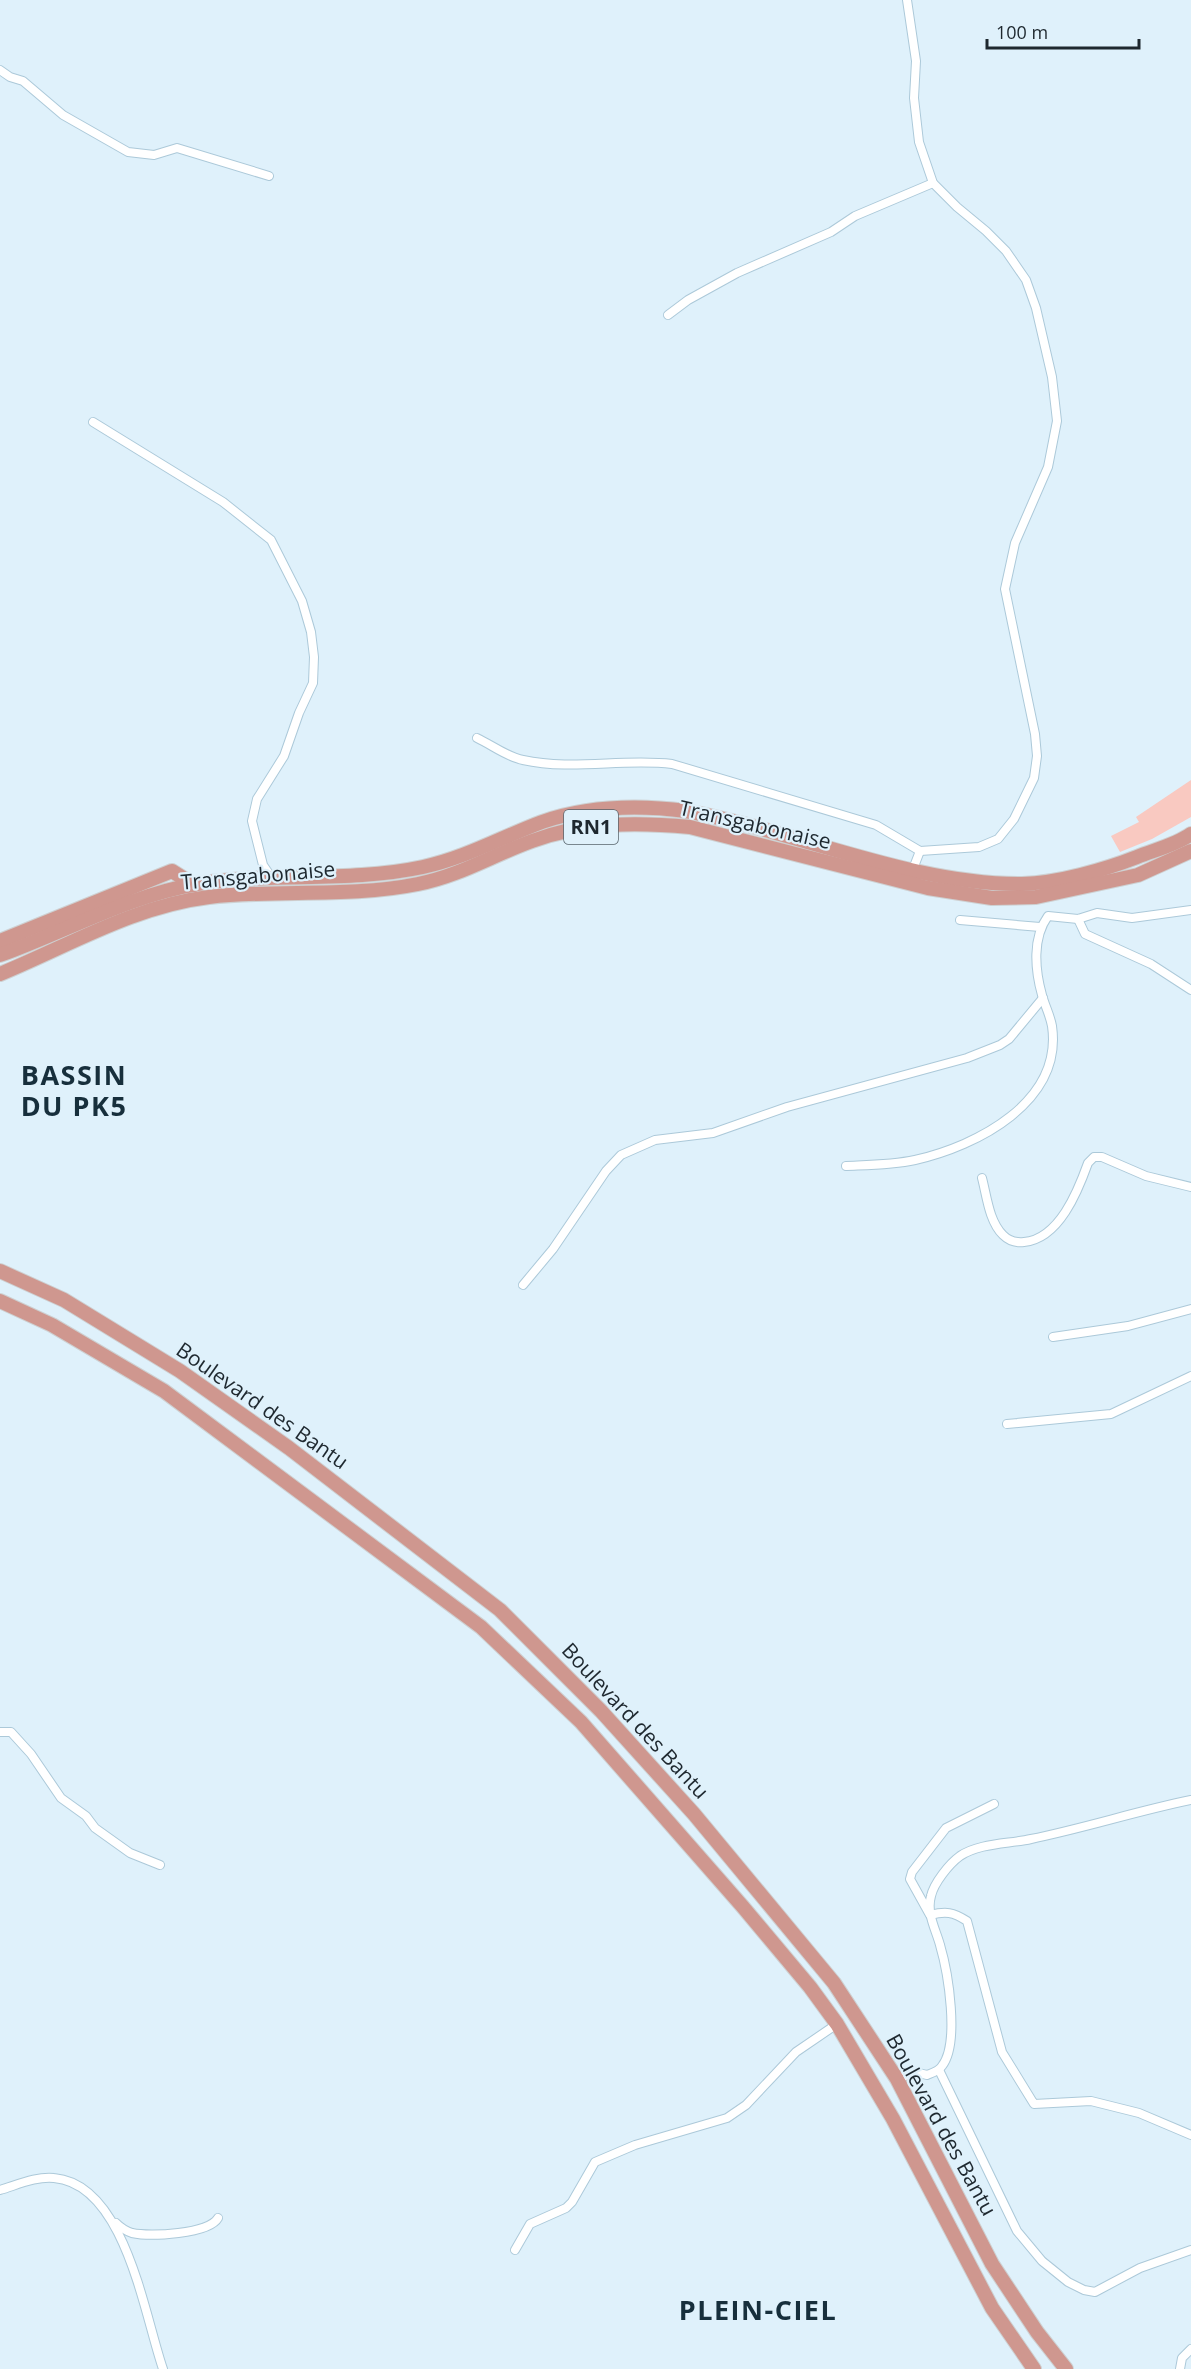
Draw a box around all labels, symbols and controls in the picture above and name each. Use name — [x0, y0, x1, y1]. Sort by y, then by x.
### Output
scale bar — [987, 12, 1138, 50]
text: 100 m — [996, 20, 1048, 44]
street label: Transgabonaise — [677, 793, 834, 855]
road number: RN1 — [564, 810, 618, 844]
street label: Transgabonaise — [180, 854, 336, 896]
district label: BASSIN DU PK5 — [21, 1056, 127, 1124]
street label: Boulevard des Bantu — [171, 1335, 354, 1475]
street label: Boulevard des Bantu — [556, 1636, 715, 1804]
street label: Boulevard des Bantu — [880, 2029, 1004, 2220]
district label: PLEIN-CIEL — [679, 2291, 837, 2328]

